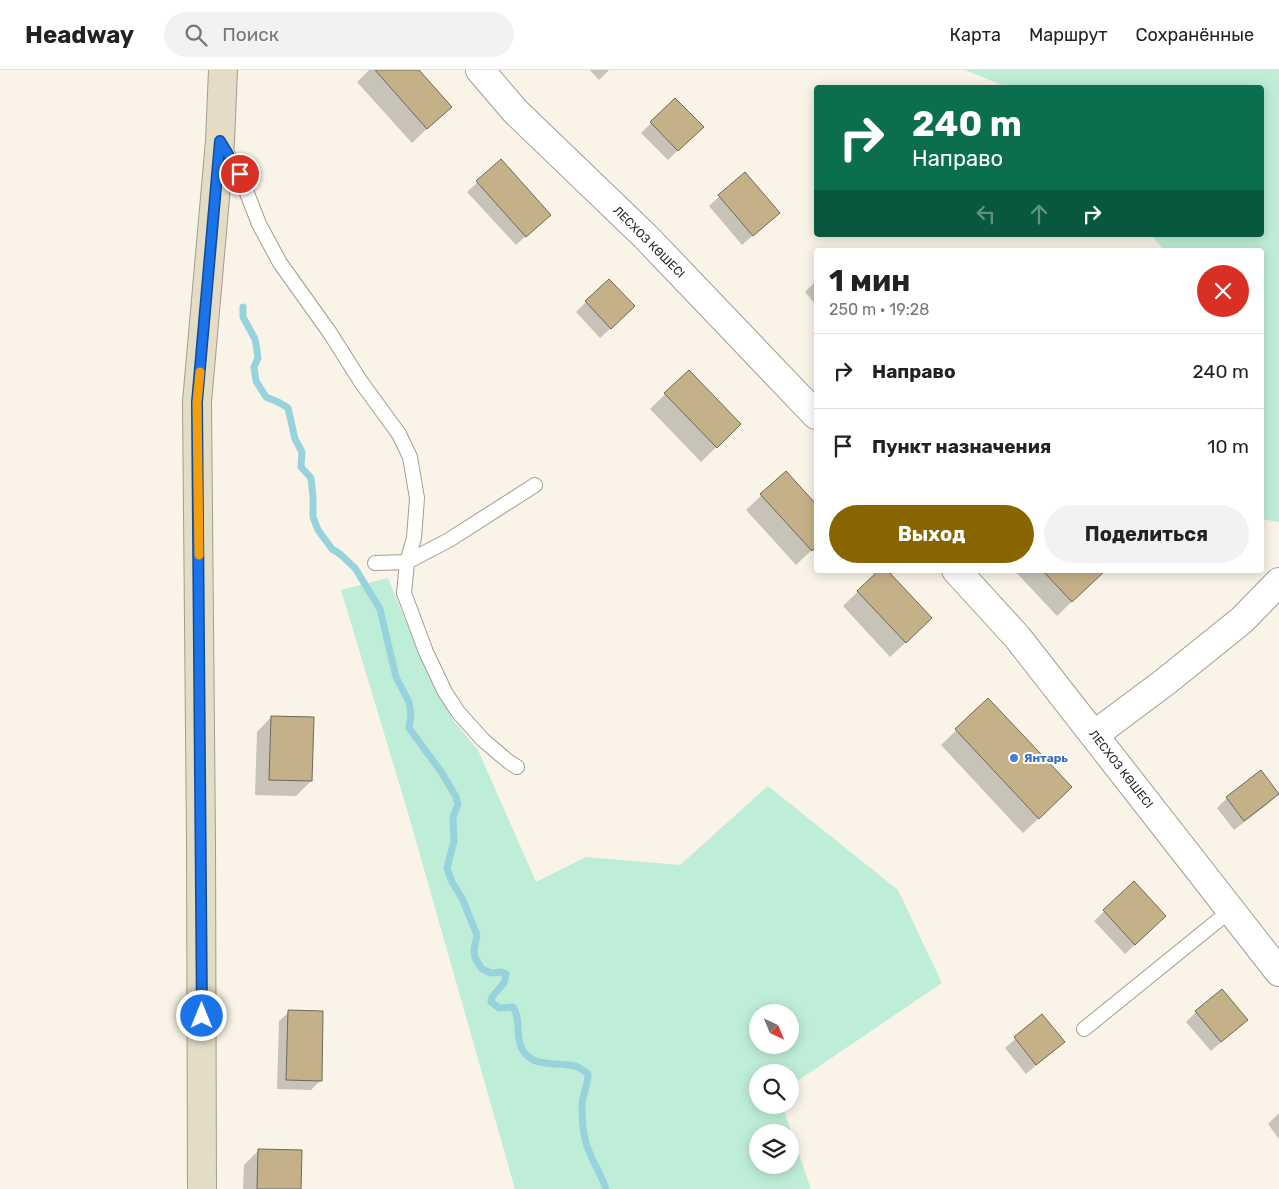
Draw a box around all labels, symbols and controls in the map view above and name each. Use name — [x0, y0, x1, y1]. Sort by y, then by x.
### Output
search box — [164, 12, 514, 57]
text: Headway — [25, 21, 134, 49]
icon: search — [182, 21, 210, 49]
text: Поиск — [222, 23, 279, 46]
text: Карта — [950, 24, 1001, 46]
text: Маршрут — [1029, 24, 1108, 46]
text: Сохранённые — [1136, 24, 1254, 46]
text: 240 m — [912, 103, 1022, 145]
icon: right — [829, 105, 894, 170]
text: Направо — [912, 145, 1003, 172]
pin — [219, 153, 261, 195]
icon: arrive — [226, 160, 254, 188]
icon: left — [972, 200, 1000, 228]
icon: ahead — [1025, 200, 1053, 228]
icon: right — [1078, 200, 1106, 228]
street label: ЛЕСХОЗ КӨШЕСІ — [610, 203, 688, 281]
text: 1 мин — [829, 263, 910, 299]
button: close — [1197, 265, 1249, 317]
text: 250 m · 19:28 — [829, 300, 929, 319]
icon: right — [829, 357, 857, 385]
text: Направо — [872, 360, 956, 383]
text: 240 m — [1193, 360, 1249, 383]
icon: arrive — [829, 432, 857, 460]
text: Пункт назначения — [872, 435, 1051, 458]
text: 10 m — [1207, 435, 1249, 458]
button: Выход — [829, 505, 1034, 563]
button: Поделиться — [1044, 505, 1249, 563]
street label: ЛЕСХОЗ КӨШЕСІ — [1086, 727, 1156, 811]
place label: Янтарь — [1024, 751, 1068, 765]
marker: Янтарь — [1008, 752, 1020, 764]
position arrow — [175, 989, 227, 1041]
north arrow — [749, 1004, 799, 1054]
map controls — [749, 1004, 799, 1174]
button: search — [749, 1064, 799, 1114]
button: layers — [749, 1124, 799, 1174]

